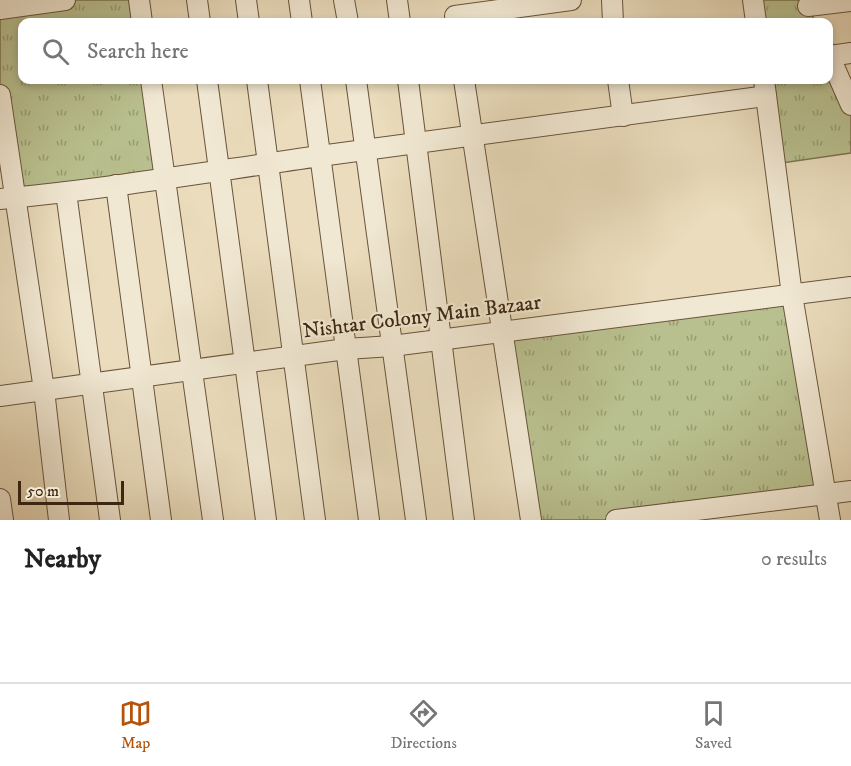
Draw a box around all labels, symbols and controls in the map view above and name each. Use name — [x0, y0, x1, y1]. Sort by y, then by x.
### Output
search box — [18, 18, 833, 84]
icon: search — [39, 35, 72, 68]
text: Search here — [87, 38, 189, 65]
street label: Nishtar Colony Main Bazaar — [301, 289, 543, 345]
scale bar — [18, 478, 124, 506]
text: 50 m — [27, 481, 59, 501]
text: Nearby — [24, 543, 101, 576]
text: 0 results — [761, 547, 827, 572]
tab: Map — [119, 697, 152, 753]
tab: Directions — [390, 697, 457, 753]
tab: Saved — [695, 697, 732, 753]

